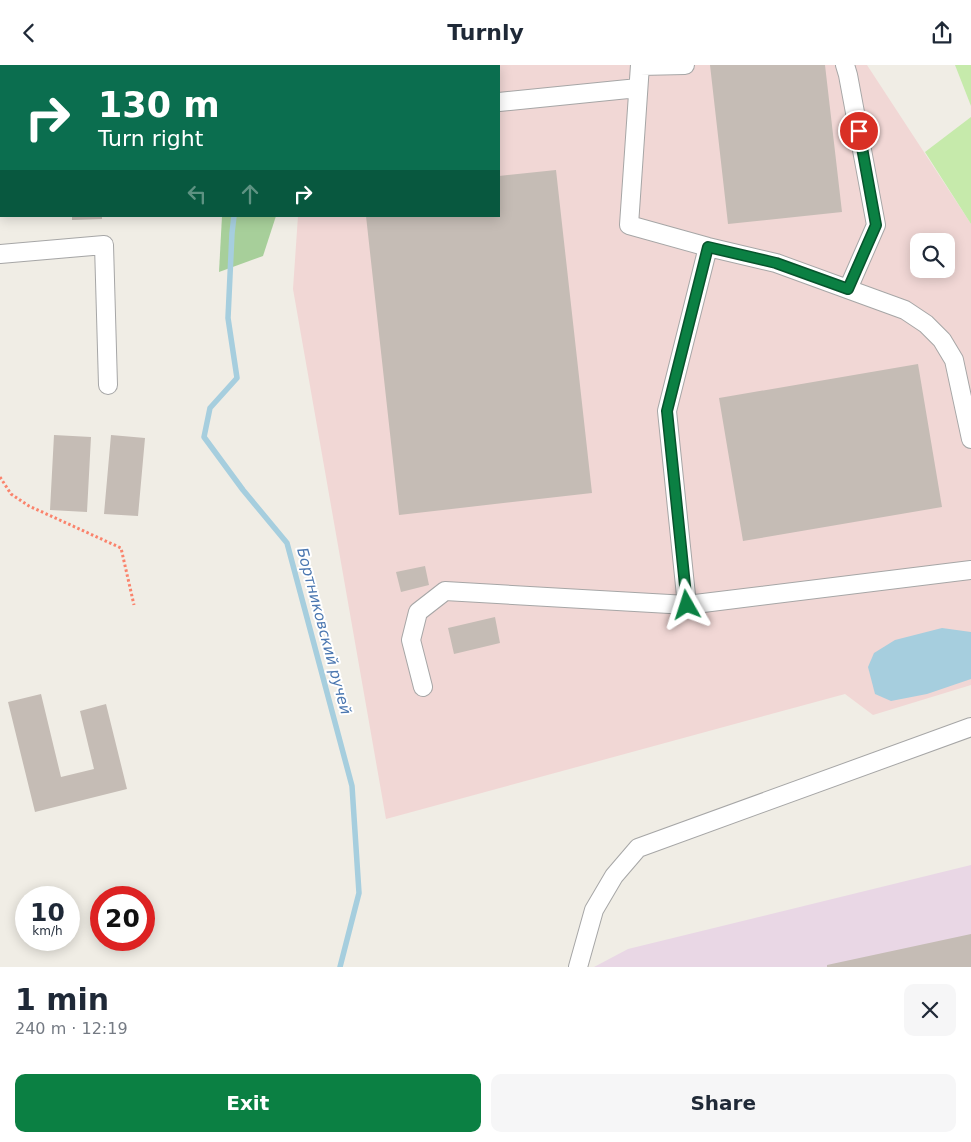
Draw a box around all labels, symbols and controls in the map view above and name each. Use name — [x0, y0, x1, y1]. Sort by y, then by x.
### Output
icon: back — [15, 19, 43, 47]
icon: share — [928, 19, 956, 47]
text: Turnly — [447, 20, 524, 45]
icon: right — [15, 85, 80, 150]
text: 130 m — [98, 85, 220, 125]
pin — [838, 110, 880, 152]
icon: arrive — [845, 117, 873, 145]
text: Turn right — [98, 126, 203, 151]
icon: left — [183, 180, 211, 208]
icon: ahead — [236, 180, 264, 208]
icon: right — [289, 180, 317, 208]
map controls — [910, 233, 955, 278]
button: search — [910, 233, 955, 278]
water label: Бортниковский ручей — [293, 546, 355, 717]
position arrow — [660, 578, 712, 630]
speed limit sign: 20 — [90, 886, 155, 951]
text: 10 — [30, 898, 65, 927]
text: km/h — [32, 924, 63, 938]
text: 1 min — [15, 982, 109, 1017]
button: close — [904, 984, 956, 1036]
text: 240 m · 12:19 — [15, 1019, 128, 1038]
button: Exit — [15, 1074, 481, 1132]
button: Share — [491, 1074, 956, 1132]

